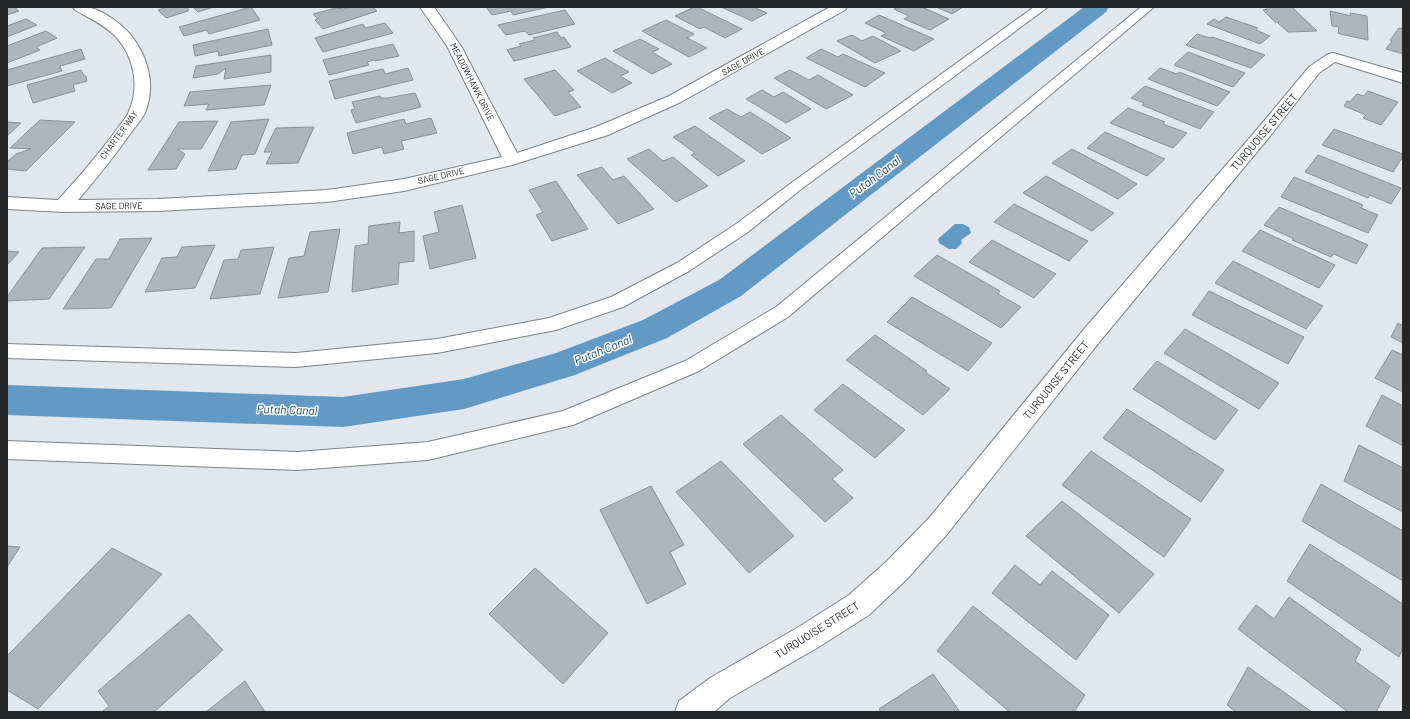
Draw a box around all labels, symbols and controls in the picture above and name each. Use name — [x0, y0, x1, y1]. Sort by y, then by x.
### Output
street label: MEADOWHAWK DRIVE — [448, 41, 497, 123]
street label: SAGE DRIVE — [719, 45, 766, 78]
street label: TURQUOISE STREET — [1227, 90, 1300, 173]
street label: CHARTER WAY — [97, 108, 140, 161]
water label: Putah Canal — [846, 152, 903, 200]
street label: SAGE DRIVE — [417, 165, 465, 186]
street label: SAGE DRIVE — [95, 200, 143, 211]
water label: Putah Canal — [572, 331, 634, 367]
street label: TURQUOISE STREET — [1020, 338, 1091, 422]
water label: Putah Canal — [256, 401, 318, 417]
street label: TURQUOISE STREET — [772, 598, 861, 661]

